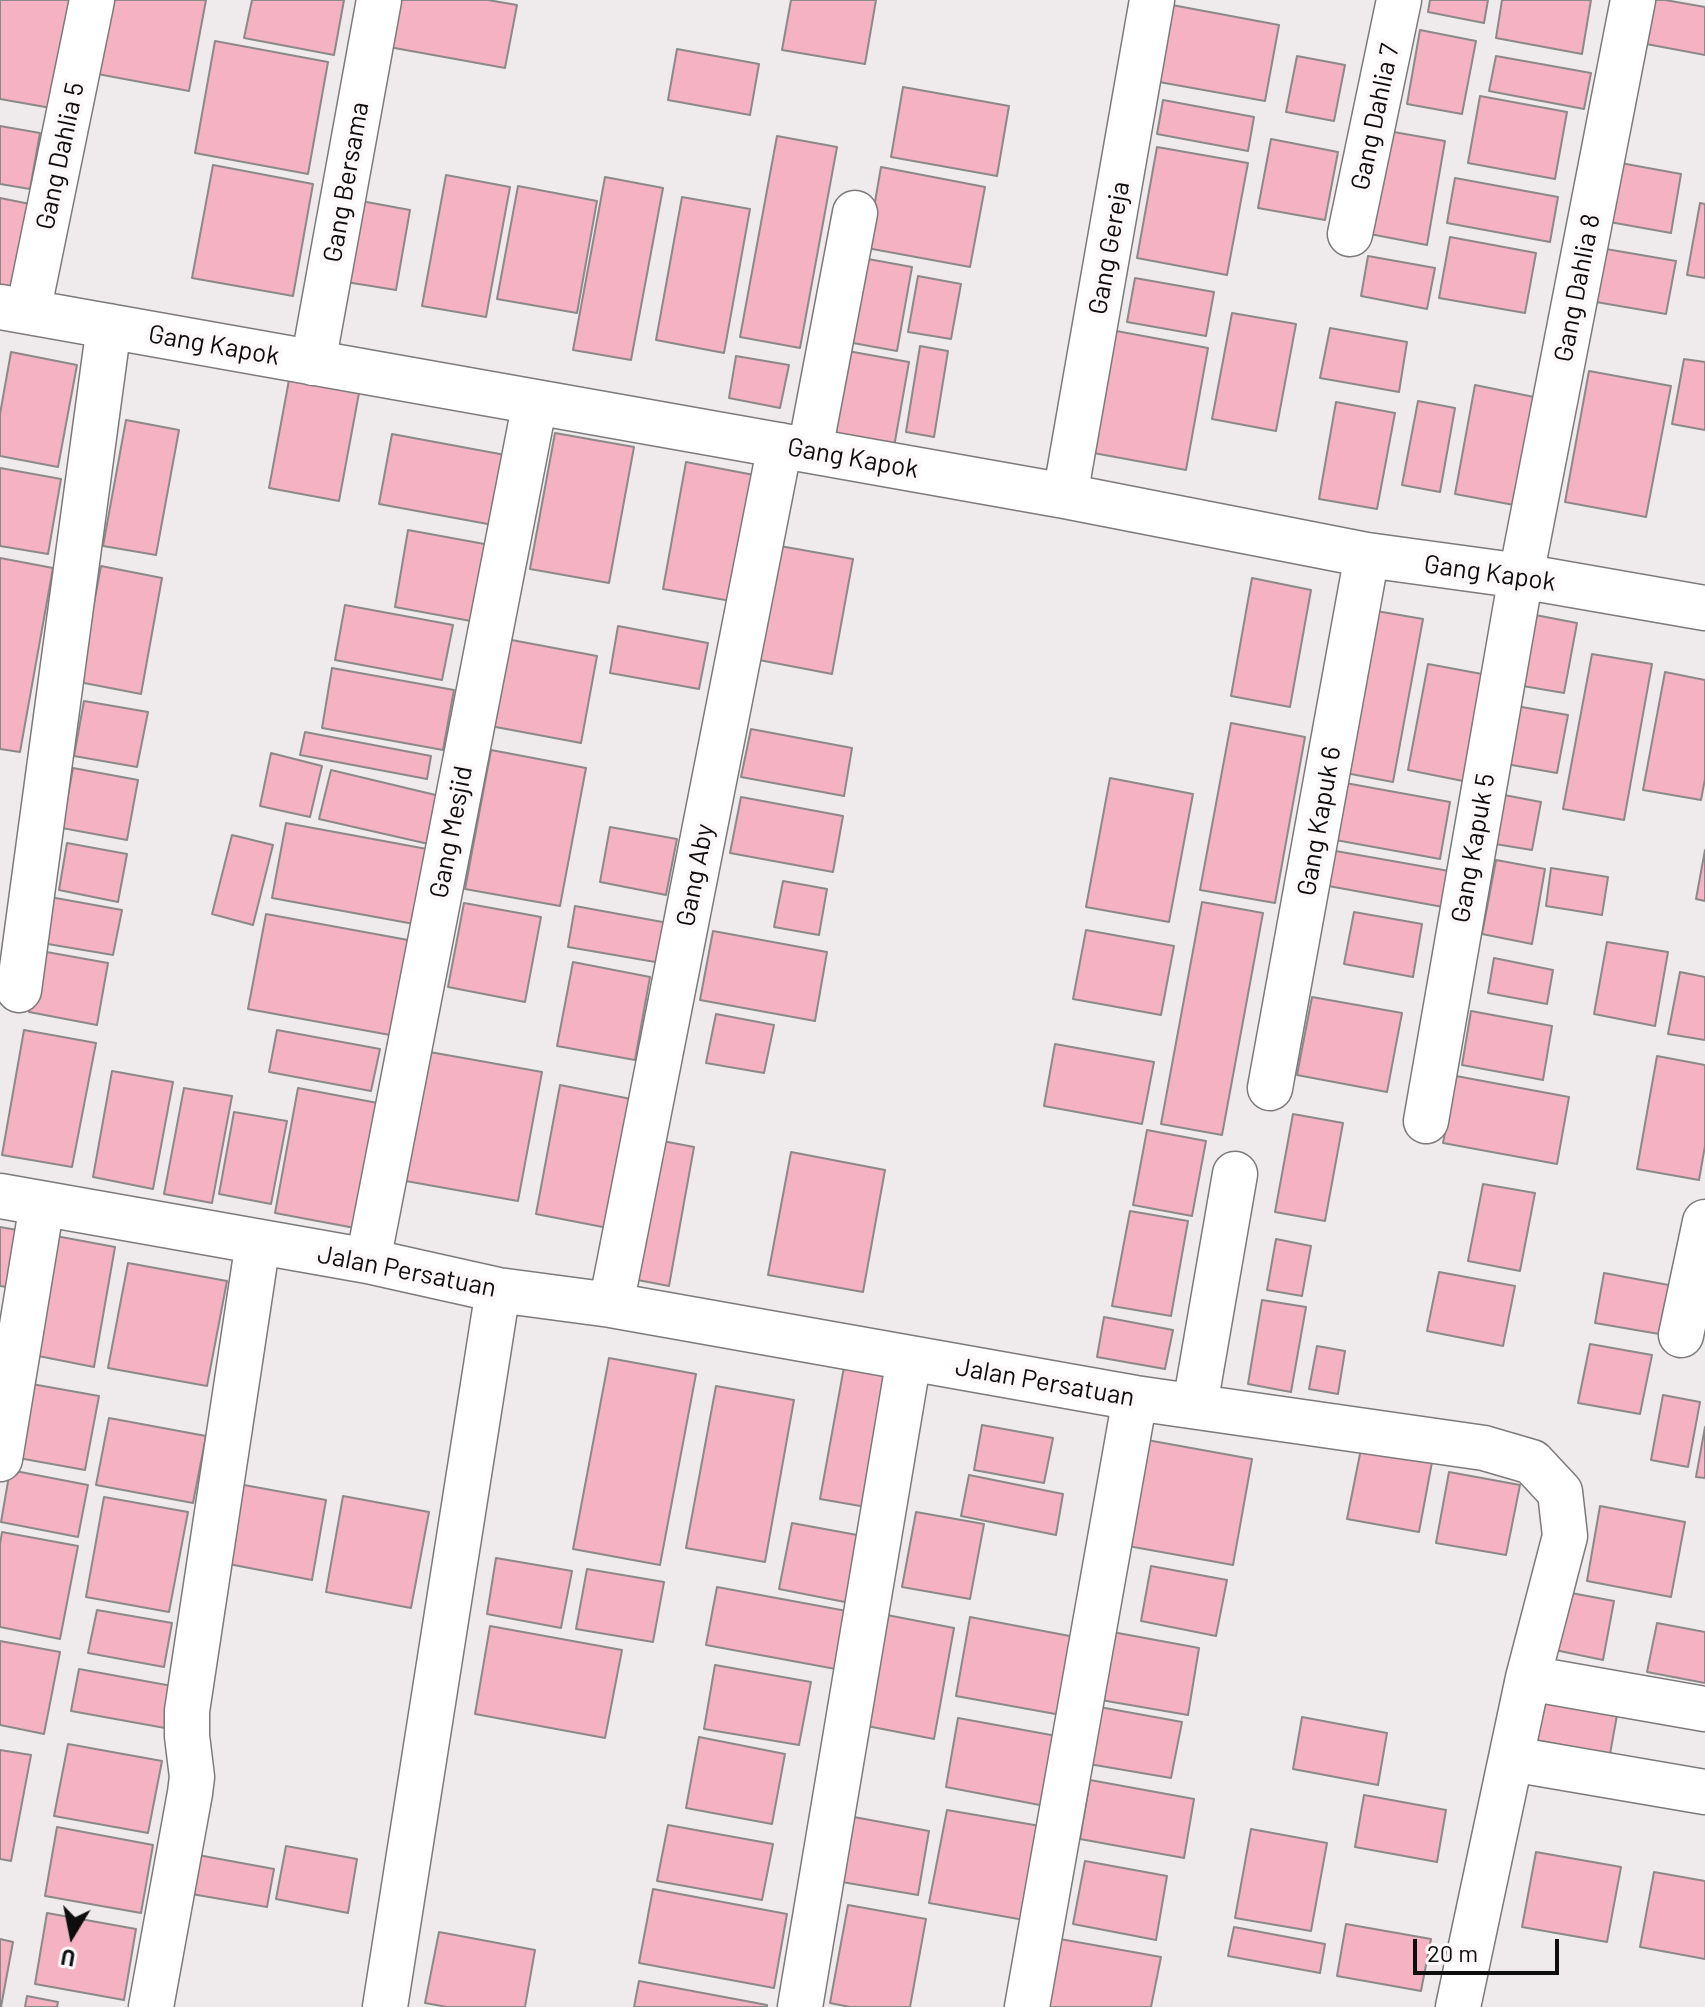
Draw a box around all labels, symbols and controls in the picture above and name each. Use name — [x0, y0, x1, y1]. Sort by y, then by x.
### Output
street label: Gang Dahlia 7 — [1344, 41, 1406, 193]
street label: Gang Dahlia 5 — [29, 79, 91, 233]
street label: Gang Bersama — [317, 99, 375, 265]
street label: Gang Gereja — [1082, 179, 1136, 317]
street label: Gang Dahlia 8 — [1547, 211, 1607, 365]
street label: Gang Kapok — [146, 318, 282, 372]
street label: Gang Kapok — [785, 431, 921, 485]
street label: Gang Kapok — [1422, 548, 1558, 598]
street label: Gang Kapuk 6 — [1291, 744, 1347, 898]
street label: Gang Mesjid — [423, 763, 479, 901]
street label: Gang Kapuk 5 — [1445, 771, 1501, 925]
street label: Gang Aby — [670, 821, 720, 929]
street label: Jalan Persatuan — [315, 1238, 499, 1304]
street label: Jalan Persatuan — [953, 1351, 1137, 1413]
north arrow — [32, 1895, 112, 1975]
scale bar — [1417, 1923, 1563, 1973]
text: 20 m — [1427, 1938, 1478, 1967]
text: U — [59, 1945, 77, 1973]

